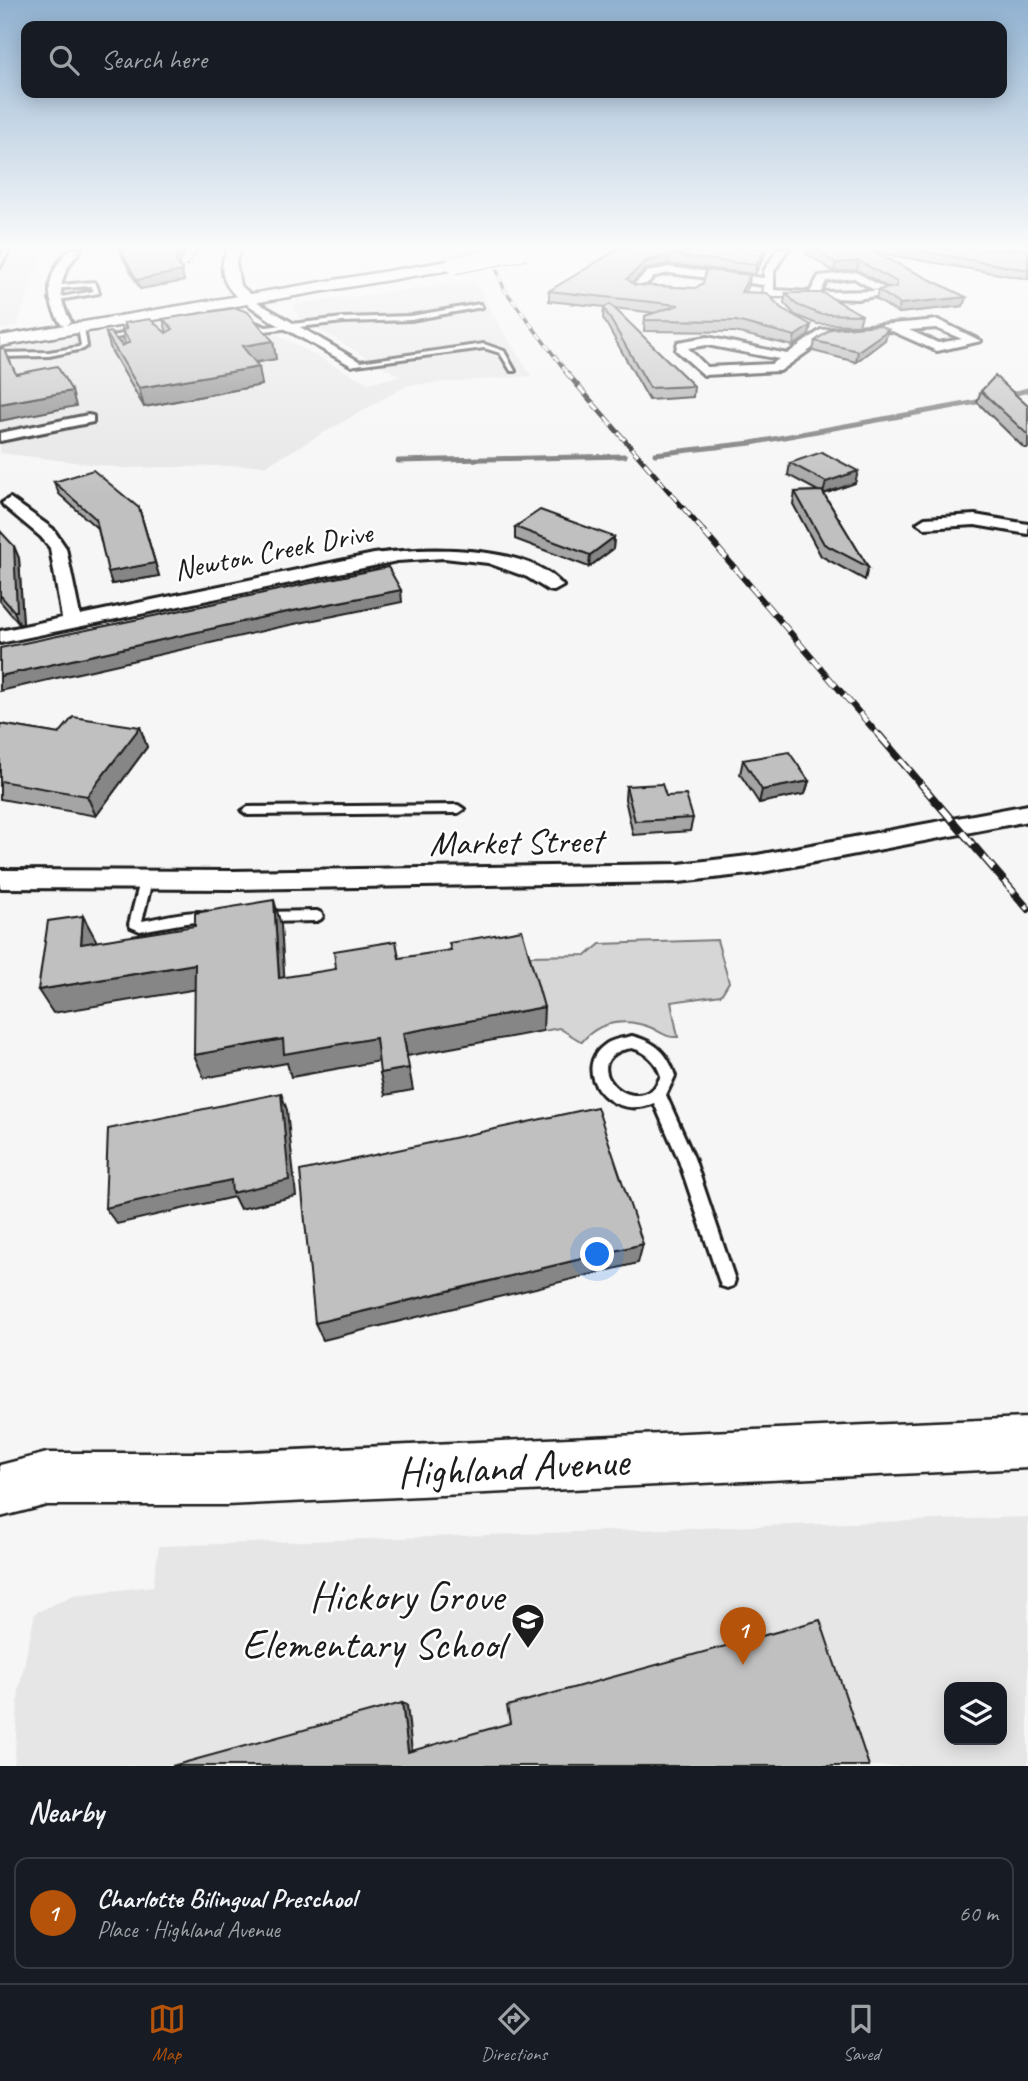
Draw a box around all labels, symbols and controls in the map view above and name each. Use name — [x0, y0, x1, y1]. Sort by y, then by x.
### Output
search box — [21, 21, 1007, 98]
icon: search — [45, 41, 83, 79]
text: Search here — [101, 43, 207, 76]
street label: Newton Creek Drive — [171, 513, 377, 589]
street label: Market Street — [429, 818, 608, 866]
your location — [580, 1237, 614, 1271]
street label: Highland Avenue — [396, 1434, 632, 1500]
place label: Hickory Grove Elementary School — [242, 1570, 511, 1671]
school or university icon: Hickory Grove Elementary School — [509, 1601, 547, 1650]
pin: 1 — [720, 1607, 766, 1665]
map controls — [944, 1682, 1007, 1745]
button: layers — [944, 1682, 1007, 1745]
text: Nearby — [28, 1793, 104, 1831]
text: Charlotte Bilingual Preschool — [97, 1882, 356, 1915]
text: 1 — [48, 1899, 58, 1928]
text: 60 m — [959, 1899, 998, 1928]
text: Place · Highland Avenue — [97, 1915, 280, 1944]
tab: Map — [148, 2000, 186, 2066]
tab: Directions — [481, 2000, 547, 2066]
tab: Saved — [842, 2000, 880, 2066]

